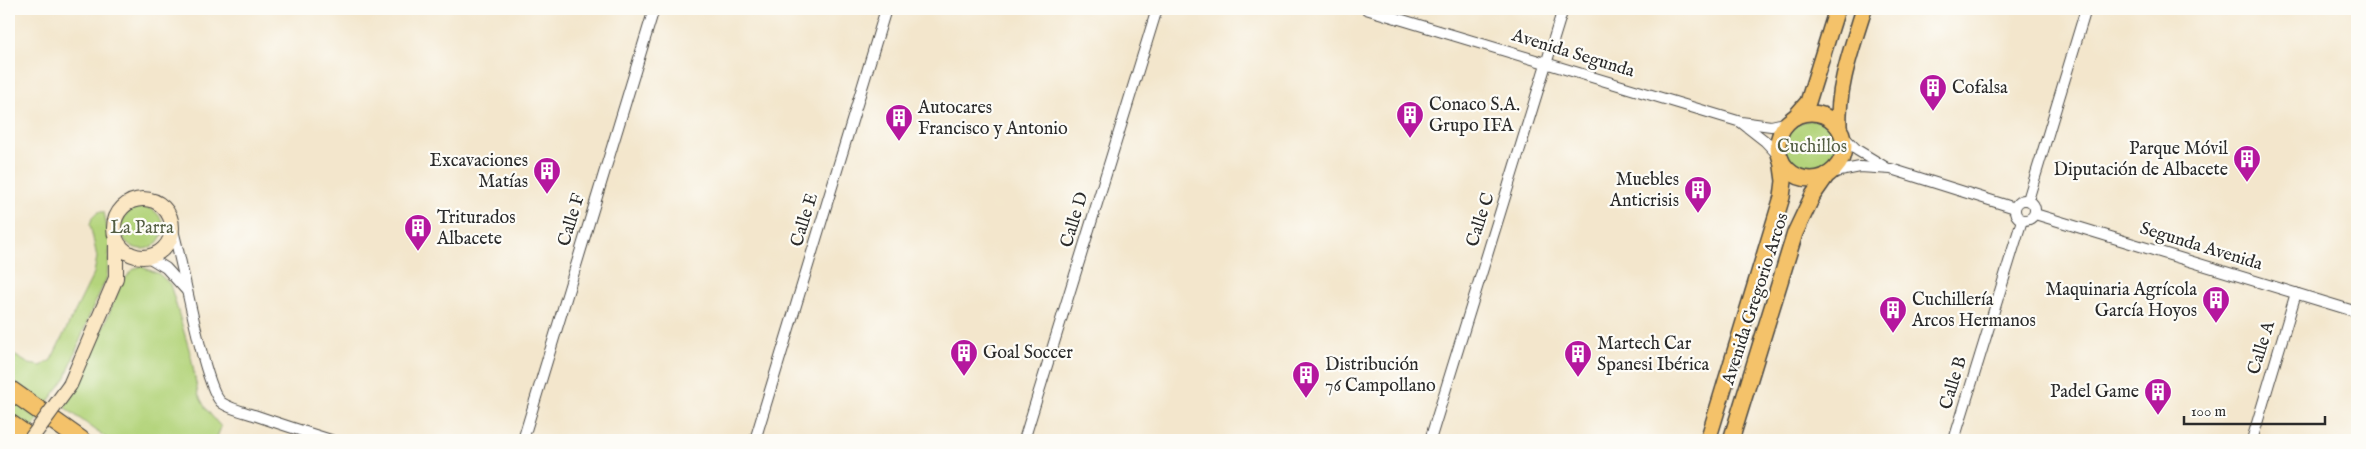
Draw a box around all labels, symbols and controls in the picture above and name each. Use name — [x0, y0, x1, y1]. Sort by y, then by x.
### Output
street label: Avenida Segunda — [1508, 24, 1637, 84]
building icon: Cofalsa — [1918, 73, 1948, 112]
place label: Cofalsa — [1952, 77, 2008, 100]
place label: Conaco S.A. Grupo IFA — [1429, 94, 1520, 138]
place label: Autocares Francisco y Antonio — [917, 97, 1068, 141]
building icon: Conaco S.A. Grupo IFA — [1395, 100, 1425, 139]
building icon: Autocares Francisco y Antonio — [884, 103, 914, 142]
park label: Cuchillos — [1777, 136, 1847, 159]
place label: Parque Móvil Diputación de Albacete — [2054, 138, 2228, 182]
building icon: Parque Móvil Diputación de Albacete — [2232, 144, 2262, 183]
place label: Excavaciones Matías — [430, 150, 528, 194]
building icon: Excavaciones Matías — [532, 156, 562, 195]
place label: Muebles Anticrisis — [1609, 169, 1679, 213]
building icon: Muebles Anticrisis — [1683, 175, 1713, 214]
street label: Calle D — [1056, 189, 1094, 251]
street label: Calle F — [553, 190, 591, 249]
street label: Calle E — [786, 190, 824, 250]
street label: Calle C — [1461, 190, 1501, 250]
place label: Triturados Albacete — [436, 207, 516, 251]
street label: Avenida Gregorio Arcos — [1717, 210, 1795, 389]
building icon: Triturados Albacete — [403, 213, 433, 252]
park label: La Parra — [110, 217, 174, 240]
street label: Segunda Avenida — [2137, 217, 2265, 277]
place label: Maquinaria Agrícola García Hoyos — [2045, 279, 2197, 323]
building icon: Maquinaria Agrícola García Hoyos — [2201, 285, 2231, 324]
place label: Cuchillería Arcos Hermanos — [1911, 289, 2036, 333]
building icon: Cuchillería Arcos Hermanos — [1878, 295, 1908, 334]
street label: Calle A — [2243, 318, 2281, 378]
place label: Martech Car Spanesi Ibérica — [1597, 333, 1709, 377]
building icon: Goal Soccer — [949, 338, 979, 377]
building icon: Martech Car Spanesi Ibérica — [1563, 339, 1593, 378]
place label: Goal Soccer — [983, 342, 1073, 365]
street label: Calle B — [1935, 353, 1973, 412]
place label: Distribución 76 Campollano — [1325, 354, 1436, 398]
building icon: Distribución 76 Campollano — [1291, 360, 1321, 399]
building icon: Padel Game — [2143, 377, 2173, 416]
place label: Padel Game — [2050, 381, 2139, 404]
scale bar — [2184, 394, 2325, 426]
text: 100 m — [2191, 402, 2227, 421]

